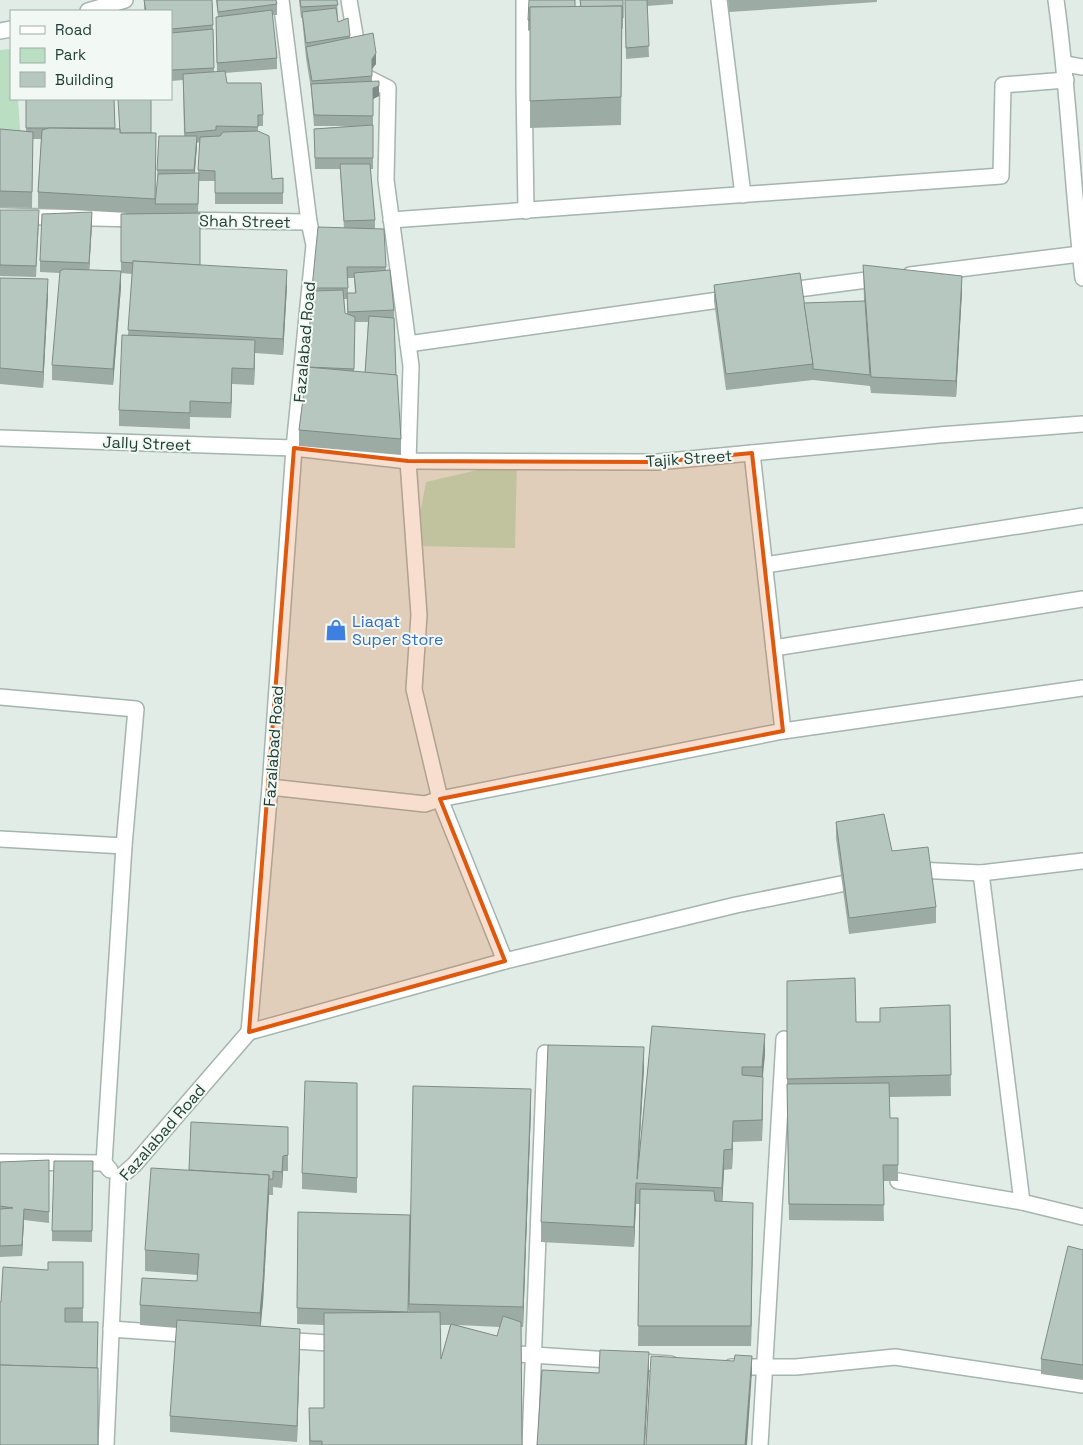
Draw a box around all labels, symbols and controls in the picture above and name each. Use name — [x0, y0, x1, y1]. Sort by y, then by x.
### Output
legend — [10, 10, 172, 100]
text: Road — [55, 20, 92, 39]
text: Park — [55, 45, 86, 64]
text: Building — [55, 70, 114, 89]
street label: Shah Street — [199, 210, 291, 233]
street label: Fazalabad Road — [289, 281, 320, 403]
street label: Jally Street — [102, 431, 192, 456]
street label: Tajik Street — [645, 445, 733, 472]
place label: Liaqat Super Store — [352, 611, 444, 650]
shop icon: Liaqat Super Store — [323, 617, 349, 643]
street label: Fazalabad Road — [259, 685, 288, 807]
street label: Fazalabad Road — [115, 1080, 210, 1185]

